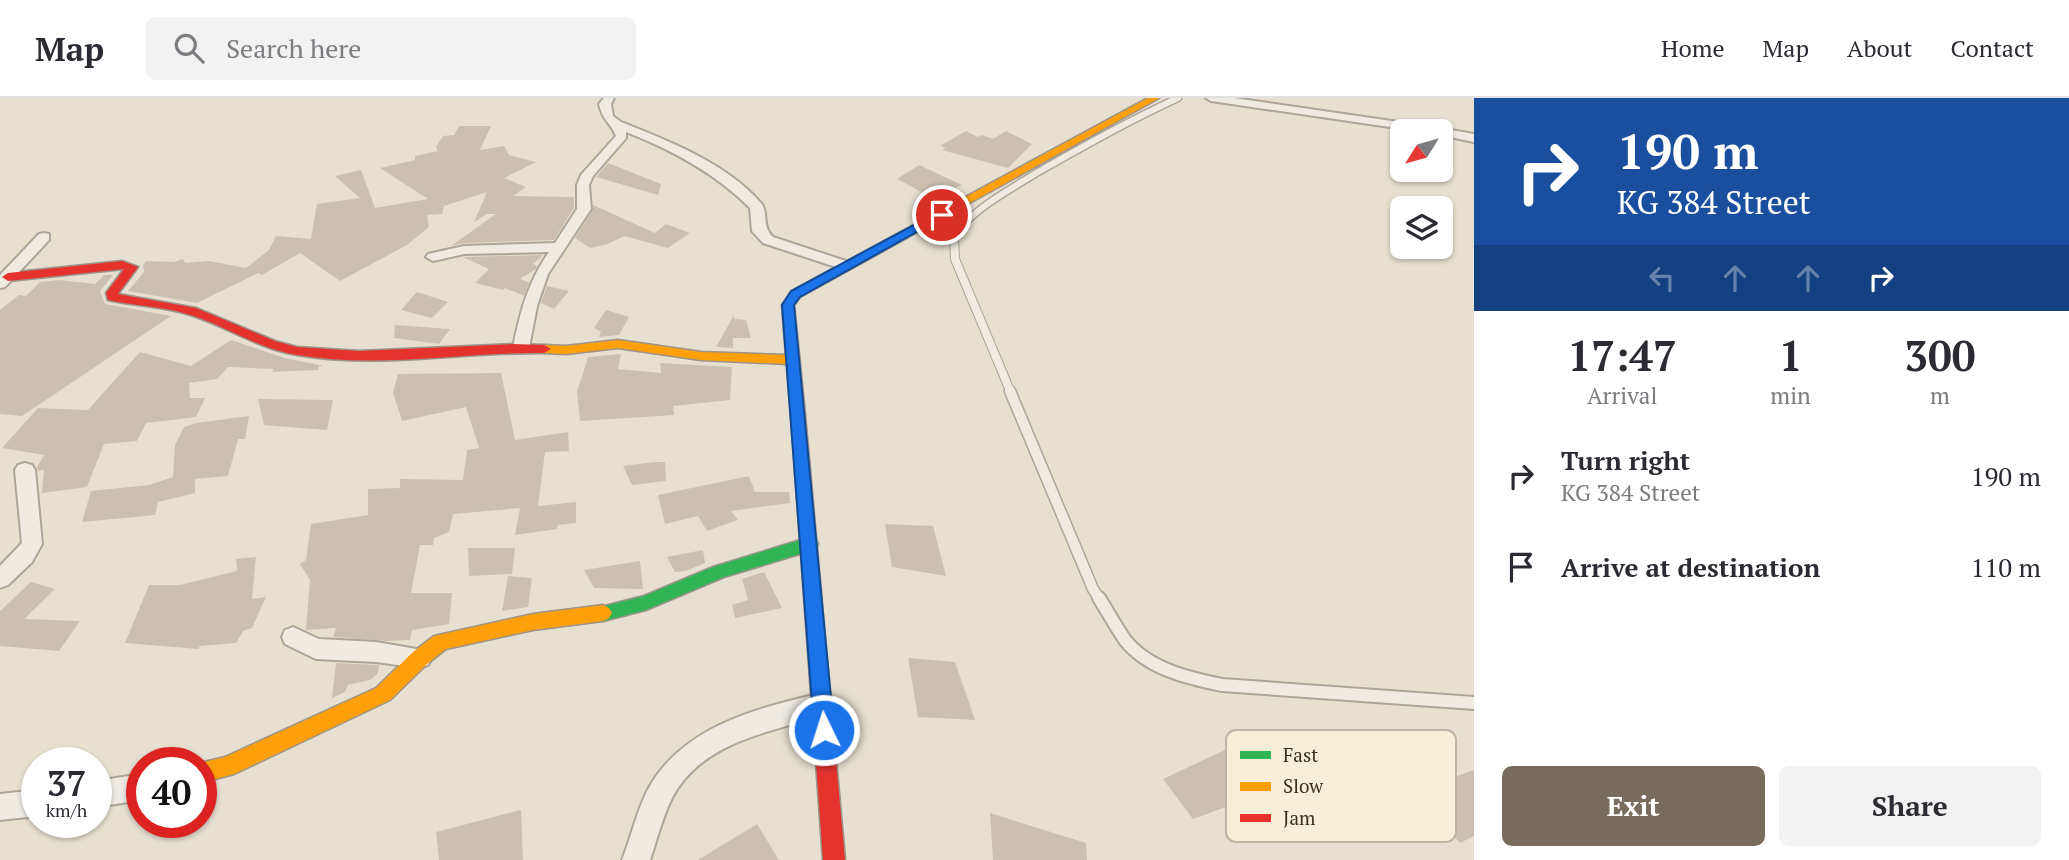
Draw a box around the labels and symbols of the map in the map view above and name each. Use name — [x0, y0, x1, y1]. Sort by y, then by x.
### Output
north arrow — [1390, 119, 1452, 182]
pin — [912, 185, 972, 245]
position arrow — [787, 693, 861, 767]
legend — [1226, 730, 1456, 842]
text: Fast — [1283, 742, 1318, 767]
speed limit sign: 40 — [126, 747, 217, 838]
text: Slow — [1283, 773, 1324, 798]
text: Jam — [1283, 805, 1316, 830]

